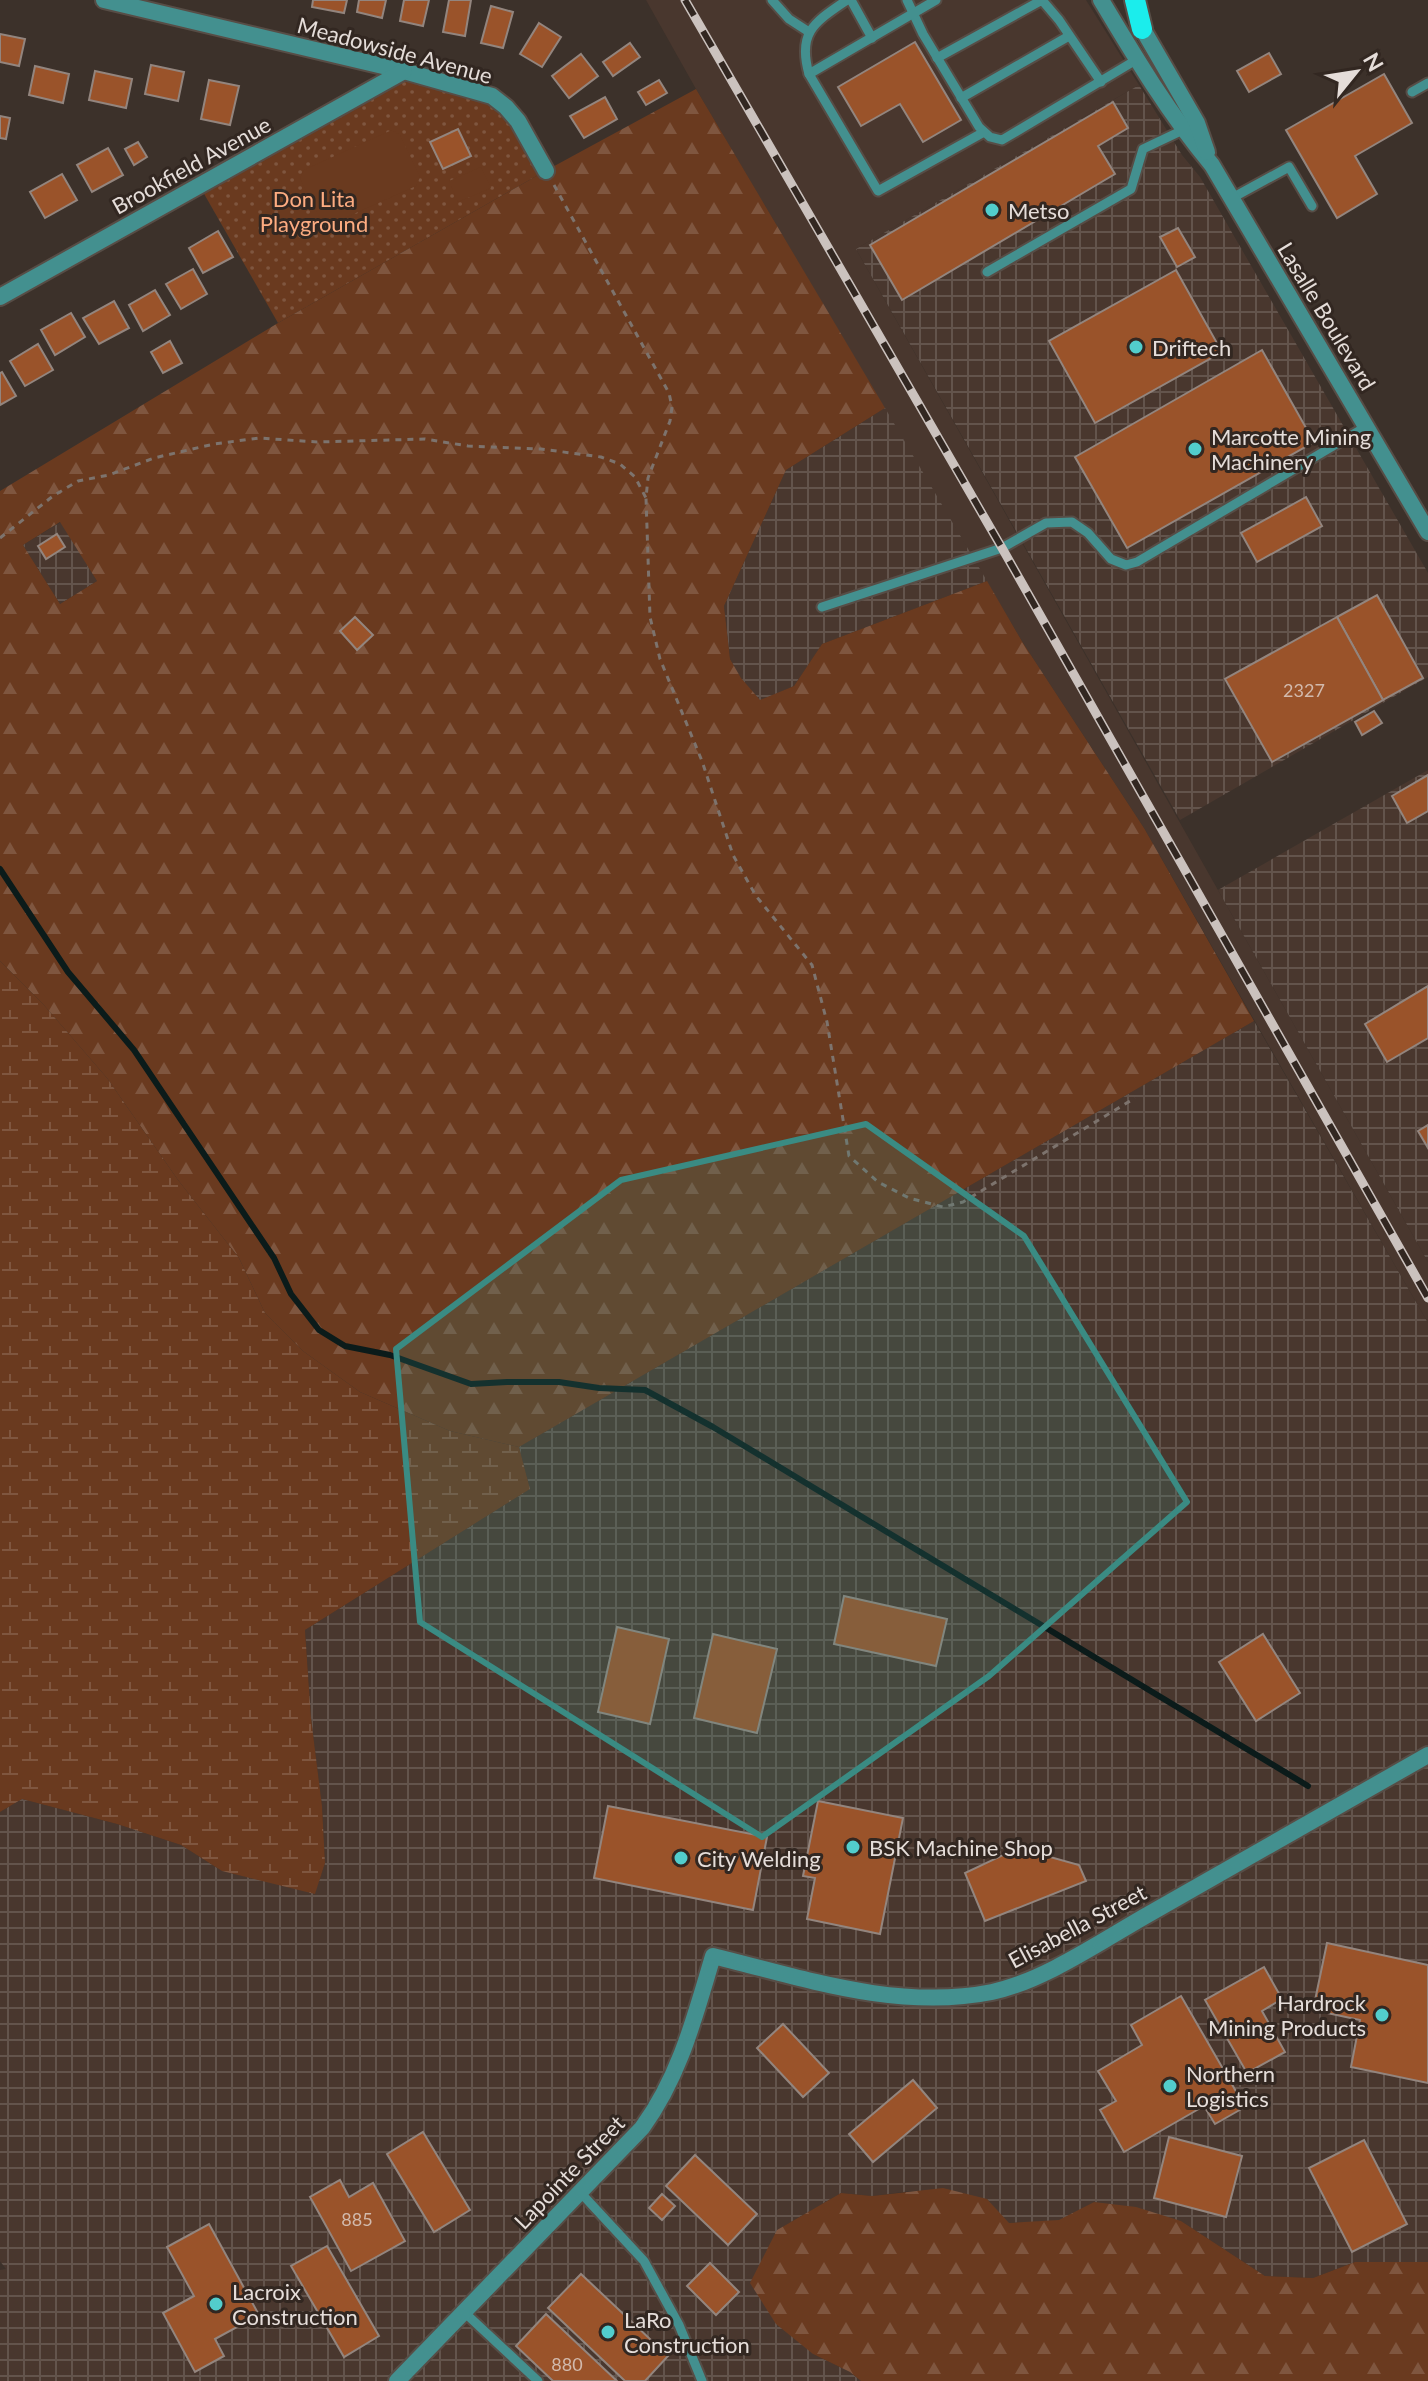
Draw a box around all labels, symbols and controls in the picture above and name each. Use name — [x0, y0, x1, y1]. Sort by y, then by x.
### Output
street label: Meadowside Avenue — [294, 11, 496, 89]
north arrow — [1316, 32, 1396, 112]
text: N — [1358, 48, 1390, 76]
street label: Brookfield Avenue — [107, 110, 275, 220]
park label: Don Lita Playground — [260, 185, 368, 237]
place label: Metso — [1008, 197, 1070, 224]
marker: Metso — [983, 201, 1001, 219]
street label: Lasalle Boulevard — [1272, 237, 1382, 395]
place label: Driftech — [1152, 334, 1231, 361]
marker: Driftech — [1127, 338, 1145, 356]
place label: Marcotte Mining Machinery — [1211, 423, 1371, 475]
marker: Marcotte Mining Machinery — [1186, 440, 1204, 458]
house number: 2327 — [1283, 679, 1325, 701]
place label: BSK Machine Shop — [869, 1834, 1053, 1861]
marker: BSK Machine Shop — [844, 1838, 862, 1856]
place label: City Welding — [697, 1845, 821, 1872]
marker: City Welding — [672, 1849, 690, 1867]
street label: Elisabella Street — [1003, 1878, 1151, 1974]
place label: Hardrock Mining Products — [1208, 1989, 1367, 2041]
marker: Hardrock Mining Products — [1373, 2006, 1391, 2024]
place label: Northern Logistics — [1186, 2060, 1275, 2112]
marker: Northern Logistics — [1161, 2077, 1179, 2095]
street label: Lapointe Street — [508, 2110, 630, 2234]
house number: 885 — [341, 2208, 373, 2230]
place label: Lacroix Construction — [232, 2278, 358, 2330]
marker: Lacroix Construction — [207, 2295, 225, 2313]
place label: LaRo Construction — [624, 2306, 750, 2358]
marker: LaRo Construction — [599, 2323, 617, 2341]
house number: 880 — [551, 2353, 583, 2375]

